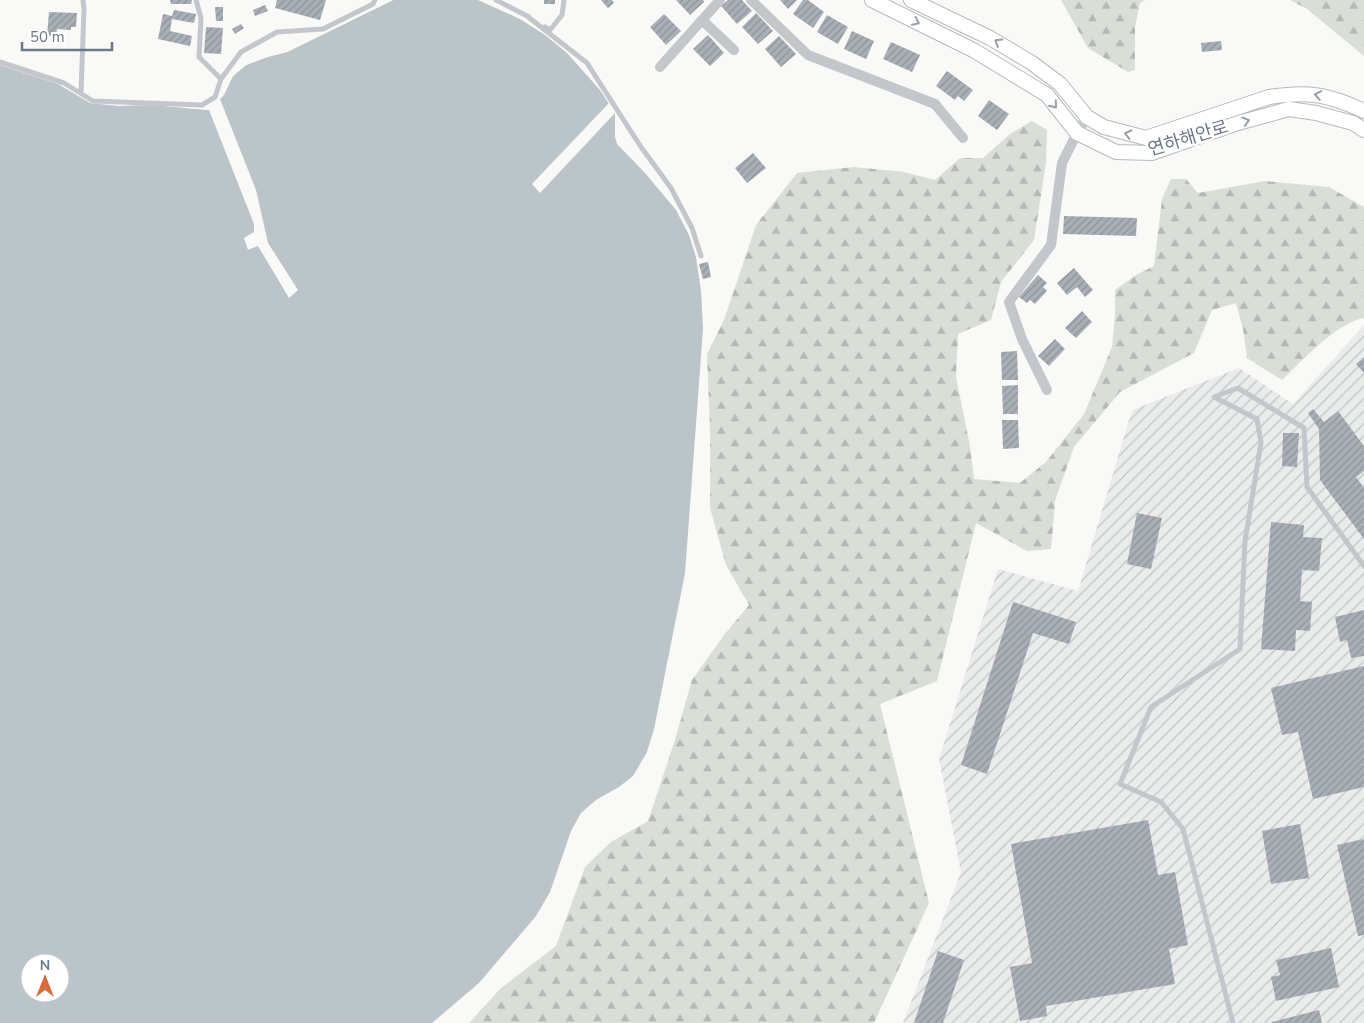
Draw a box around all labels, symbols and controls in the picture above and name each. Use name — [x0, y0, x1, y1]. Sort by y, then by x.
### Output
one-way arrow — [911, 16, 920, 26]
scale bar — [22, 20, 112, 52]
text: 50 m — [30, 27, 65, 47]
one-way arrow — [994, 39, 1003, 48]
one-way arrow — [1314, 91, 1322, 101]
one-way arrow — [1049, 99, 1057, 108]
street label: 연하해안로 — [1145, 114, 1231, 162]
one-way arrow — [1241, 116, 1250, 126]
one-way arrow — [1124, 129, 1133, 140]
north arrow — [20, 953, 70, 1003]
text: N — [40, 956, 50, 975]

